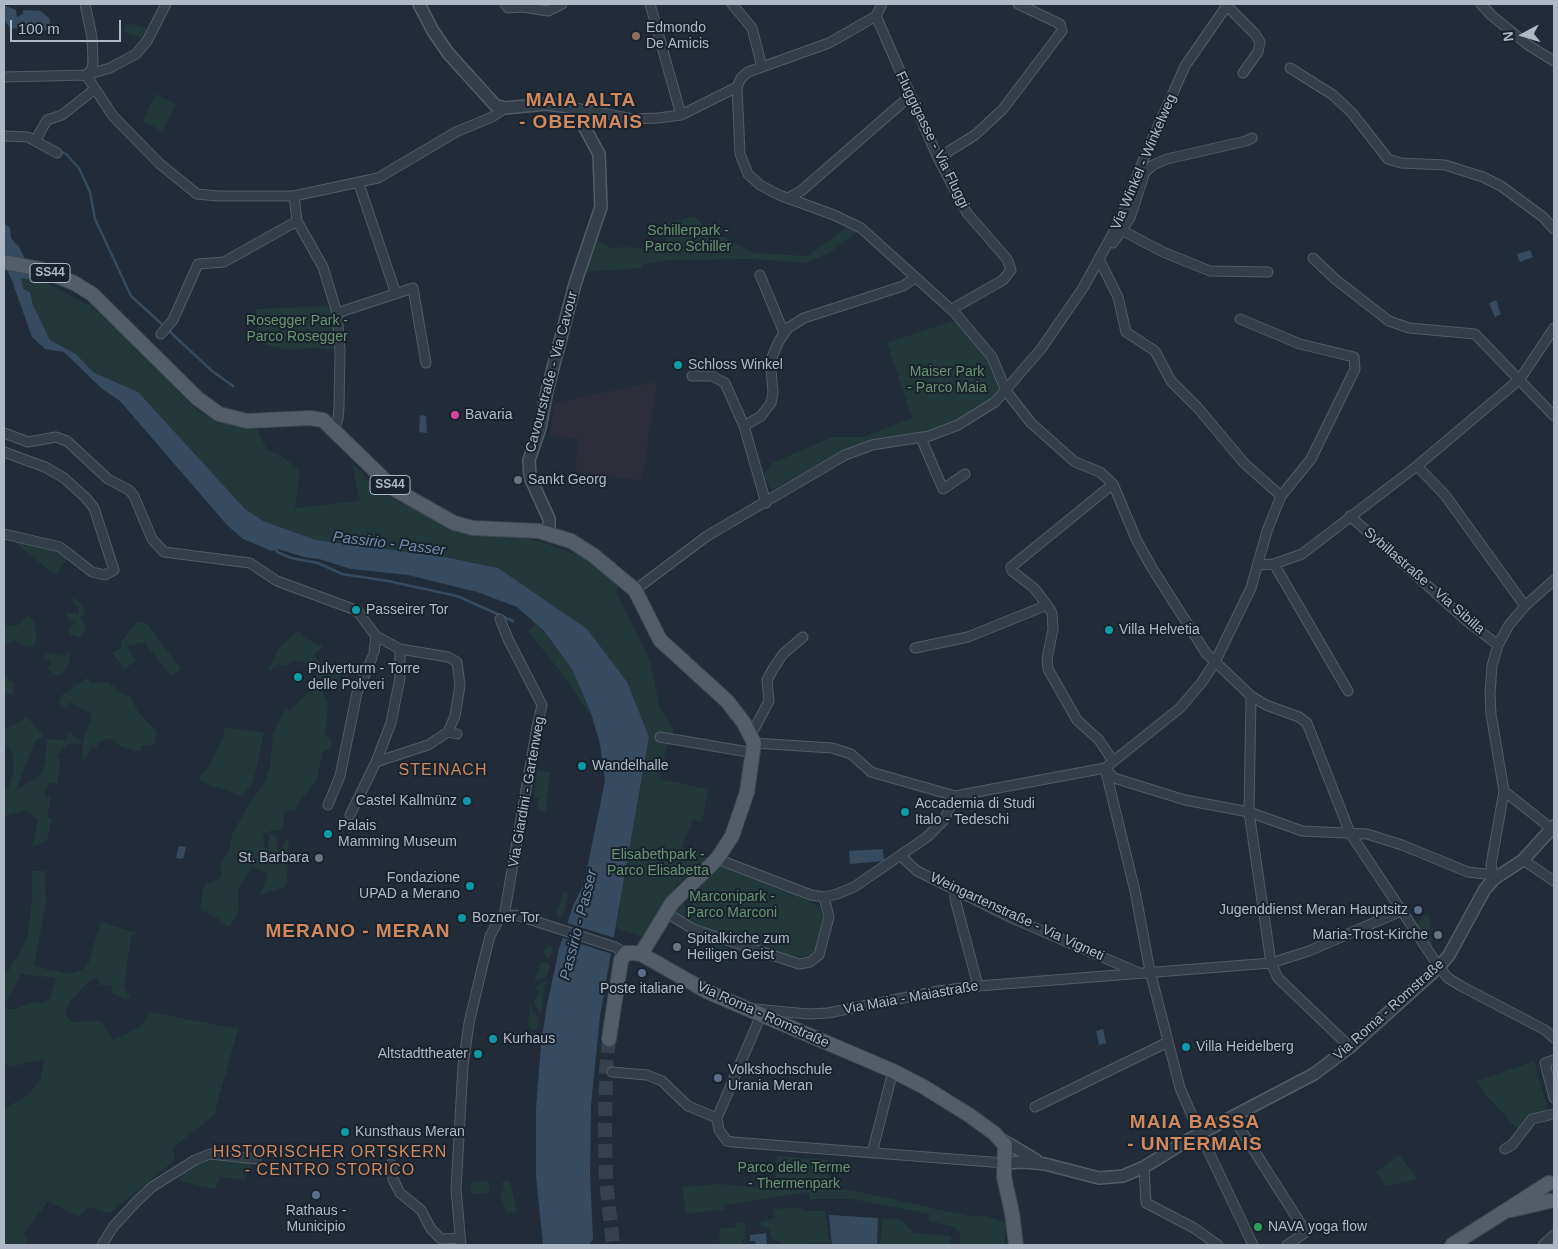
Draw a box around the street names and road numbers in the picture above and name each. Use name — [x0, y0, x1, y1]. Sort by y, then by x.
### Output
street label: Fluggigasse - Via Fluggi — [892, 69, 972, 211]
street label: Via Winkel - Winkelweg — [1108, 92, 1180, 232]
road number: SS44 — [30, 264, 70, 282]
street label: Cavourstraße - Via Cavour — [522, 290, 582, 454]
road number: SS44 — [370, 476, 410, 494]
street label: Sybillastraße - Via Sibilla — [1360, 524, 1488, 638]
street label: Via Giardini - Gartenweg — [505, 715, 549, 869]
street label: Weingartenstraße - Via Vigneti — [927, 869, 1107, 965]
street label: Via Roma - Romstraße — [1330, 956, 1448, 1064]
street label: Via Roma - Romstraße — [694, 978, 832, 1052]
street label: Via Maia - Maiastraße — [842, 978, 980, 1018]

